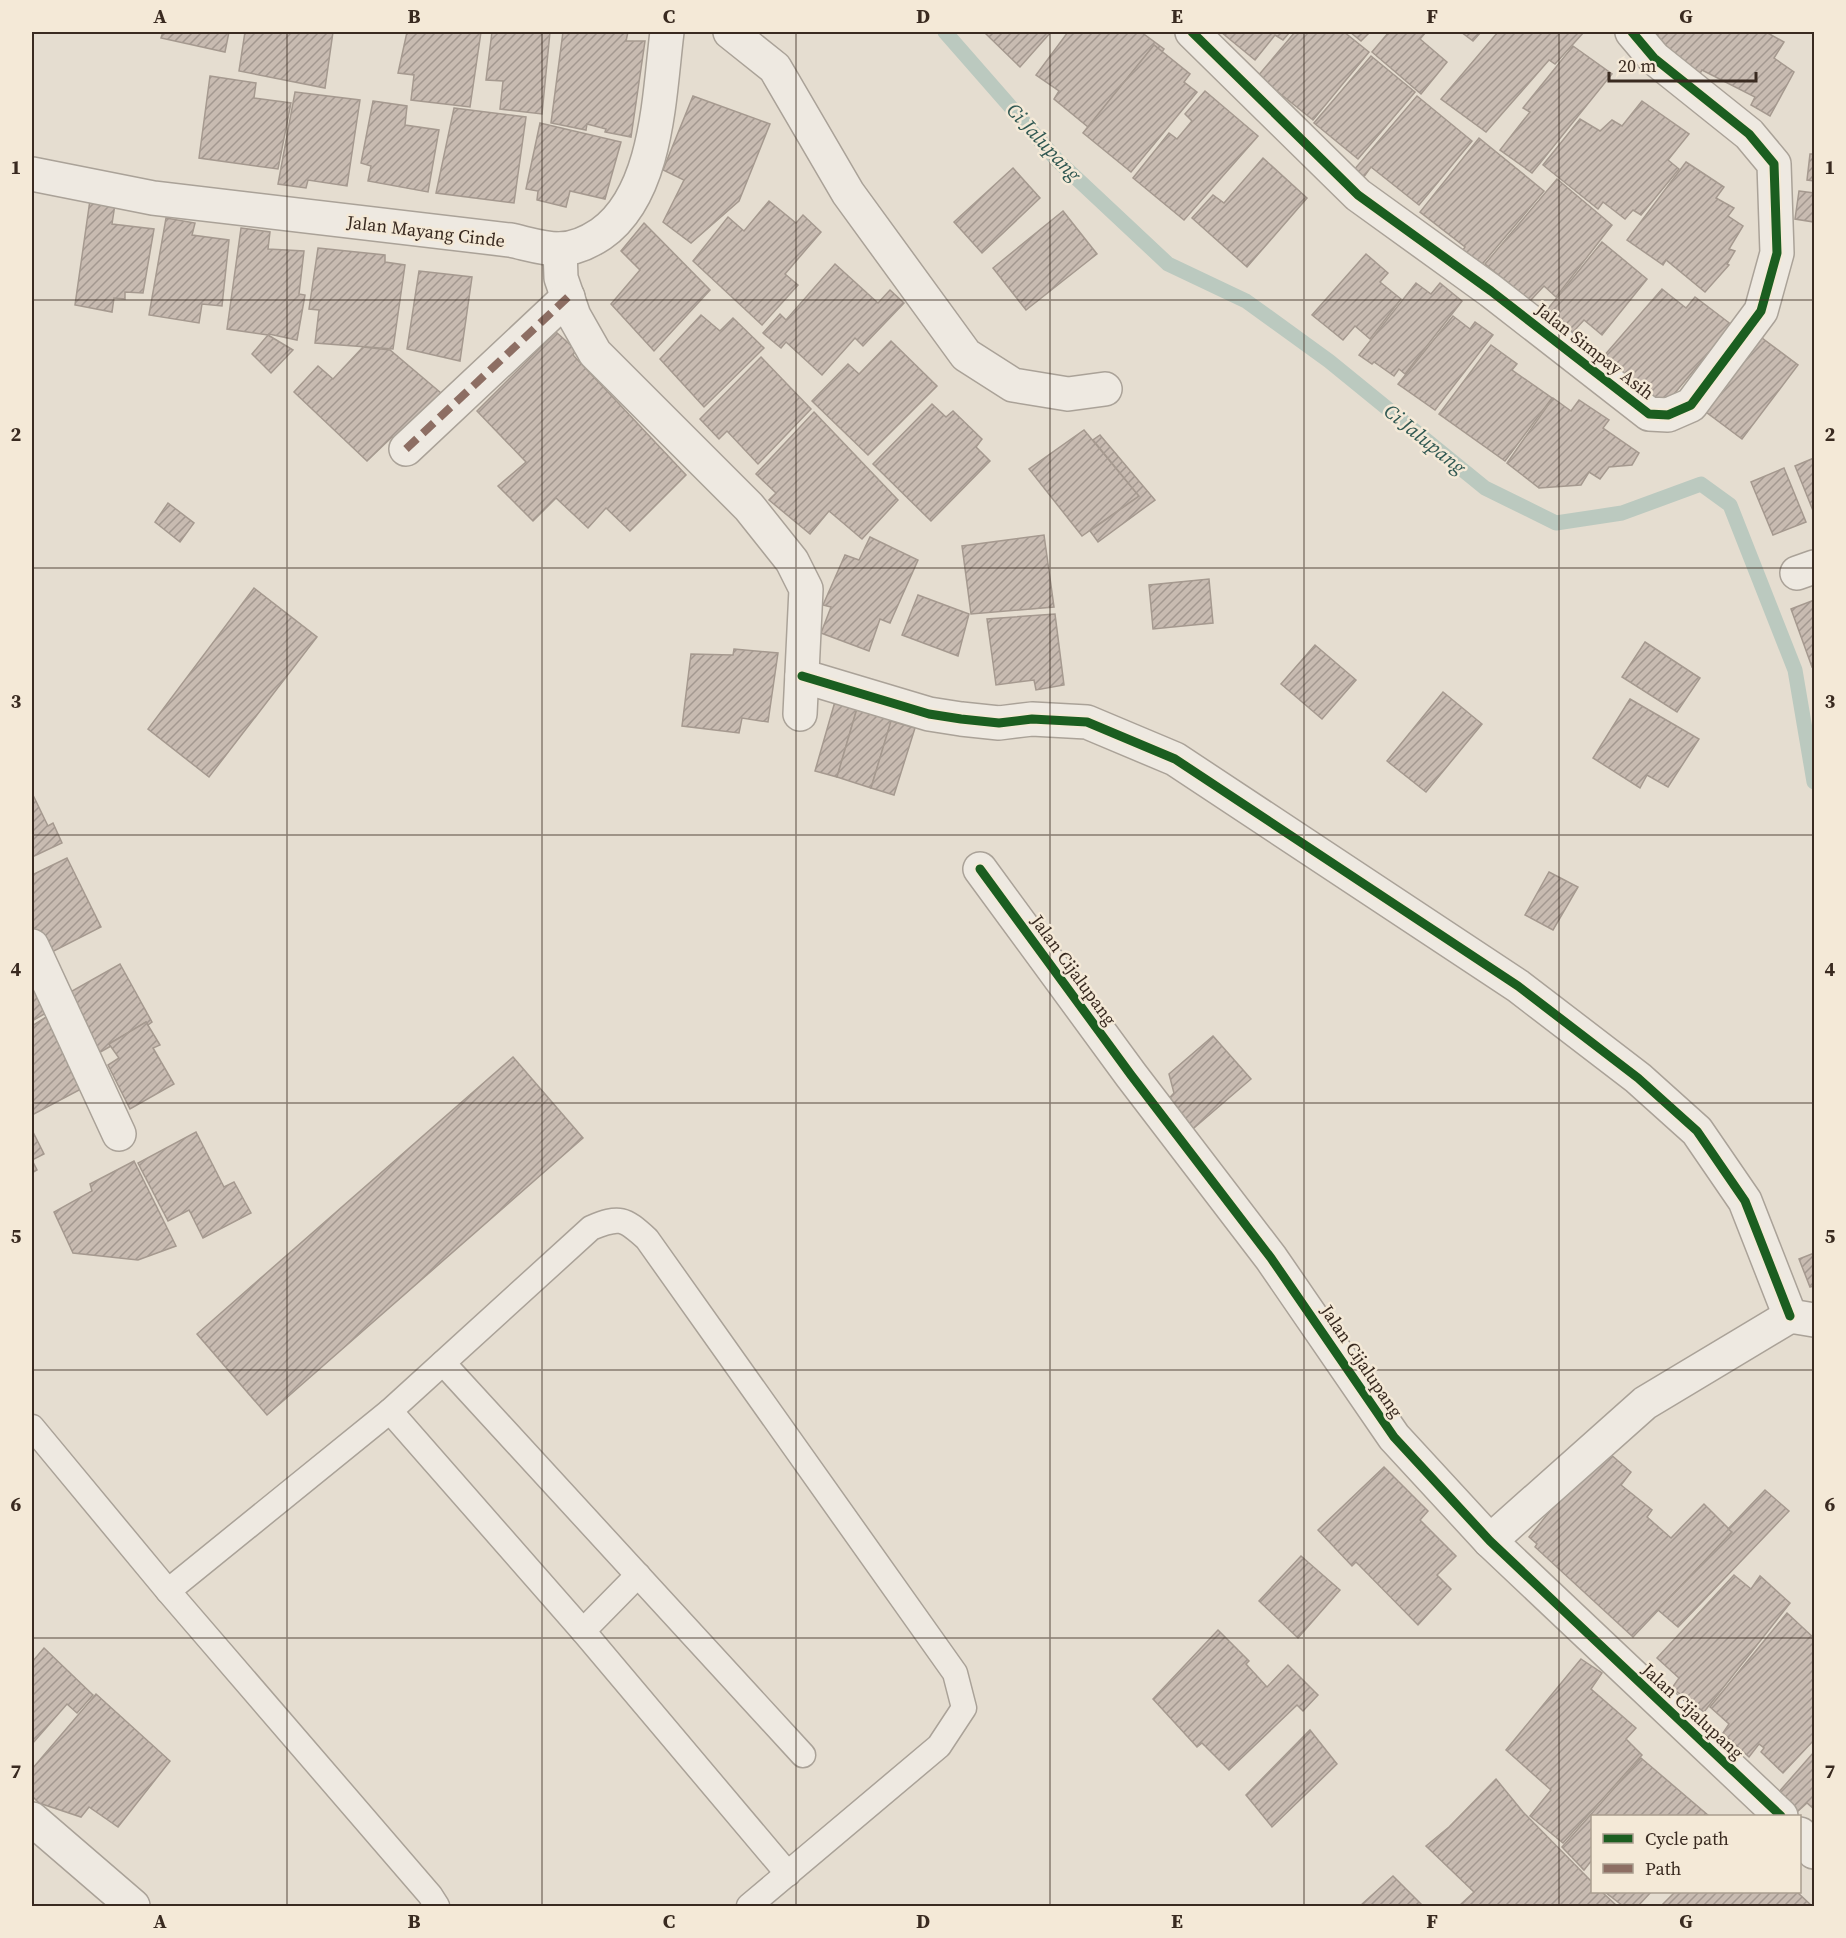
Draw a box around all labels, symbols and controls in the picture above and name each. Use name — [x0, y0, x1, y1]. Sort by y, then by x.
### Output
text: A — [153, 2, 167, 30]
text: B — [407, 2, 421, 30]
text: C — [663, 2, 675, 30]
text: D — [916, 2, 930, 30]
text: E — [1171, 2, 1183, 30]
text: F — [1426, 2, 1438, 30]
text: G — [1679, 2, 1693, 30]
scale bar — [1609, 45, 1756, 83]
text: 20 m — [1618, 53, 1656, 78]
water label: Ci Jalupang — [1000, 97, 1089, 188]
text: 1 — [11, 153, 21, 181]
text: 1 — [1825, 153, 1835, 181]
street label: Jalan Mayang Cinde — [345, 209, 506, 253]
street label: Jalan Simpay Asih — [1530, 296, 1660, 405]
water label: Ci Jalupang — [1378, 397, 1473, 482]
text: 2 — [11, 420, 22, 448]
text: 2 — [1825, 420, 1836, 448]
text: 3 — [11, 687, 22, 715]
text: 3 — [1825, 687, 1836, 715]
street label: Jalan Cijalupang — [1025, 909, 1123, 1030]
text: 4 — [11, 955, 22, 983]
text: 4 — [1825, 955, 1836, 983]
text: 5 — [11, 1222, 22, 1250]
text: 5 — [1825, 1222, 1836, 1250]
street label: Jalan Cijalupang — [1314, 1299, 1409, 1422]
text: 6 — [11, 1490, 22, 1518]
text: 6 — [1825, 1490, 1836, 1518]
street label: Jalan Cijalupang — [1636, 1657, 1749, 1765]
text: 7 — [11, 1757, 22, 1785]
text: 7 — [1825, 1757, 1836, 1785]
legend — [1591, 1815, 1801, 1893]
text: Cycle path — [1645, 1826, 1729, 1851]
text: Path — [1645, 1856, 1682, 1881]
text: A — [153, 1907, 167, 1935]
text: B — [407, 1907, 421, 1935]
text: C — [663, 1907, 675, 1935]
text: D — [916, 1907, 930, 1935]
text: E — [1171, 1907, 1183, 1935]
text: F — [1426, 1907, 1438, 1935]
text: G — [1679, 1907, 1693, 1935]

